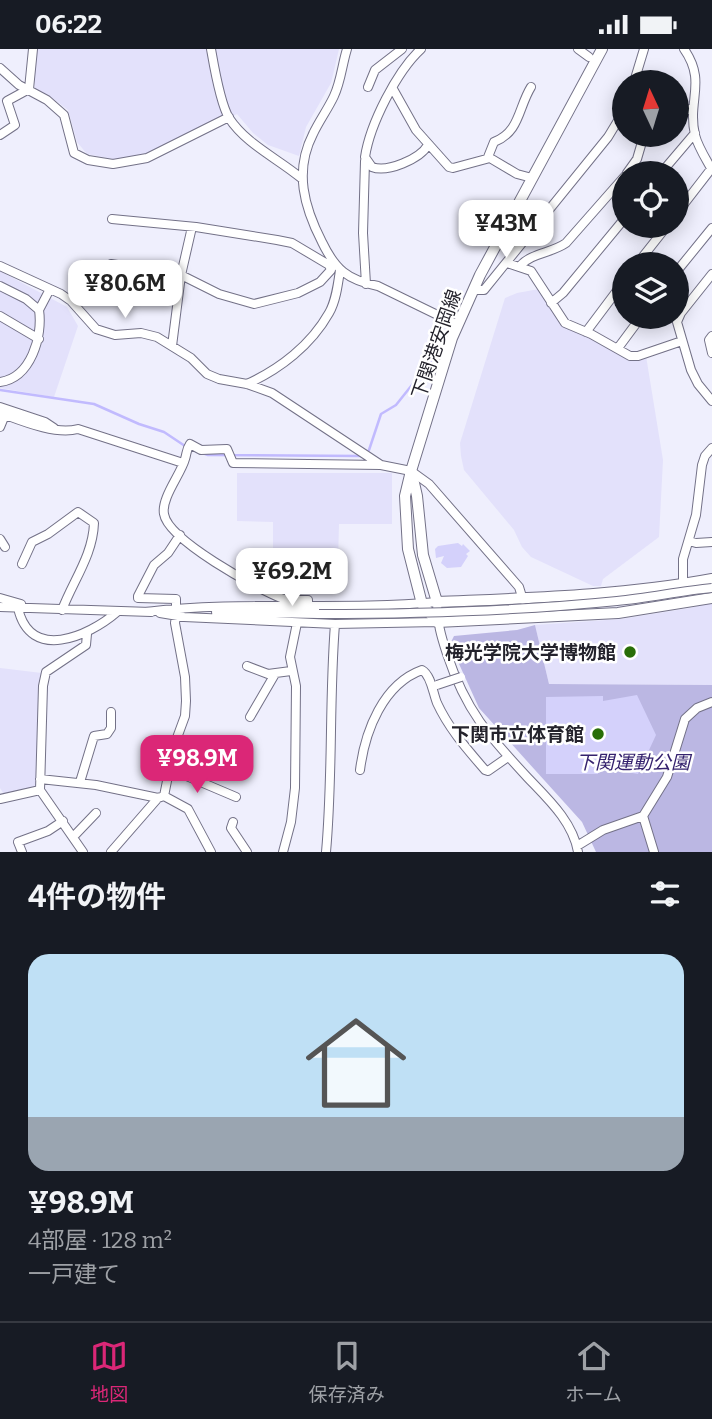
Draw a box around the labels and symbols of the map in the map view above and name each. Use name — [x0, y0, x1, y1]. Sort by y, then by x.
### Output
north arrow — [612, 70, 690, 147]
pin: ¥43M — [465, 201, 547, 260]
pin: ¥80.6M — [68, 261, 182, 320]
street label: 下関港安岡線 — [407, 287, 466, 402]
pin: ¥69.2M — [235, 549, 349, 608]
place label: 梅光学院大学博物館 — [445, 641, 616, 664]
marker: 梅光学院大学博物館 — [622, 644, 638, 660]
place label: 下関市立体育館 — [451, 723, 584, 746]
marker: 下関市立体育館 — [590, 726, 606, 742]
pin: ¥98.9M — [140, 735, 254, 795]
park label: 下関運動公園 — [576, 751, 693, 774]

